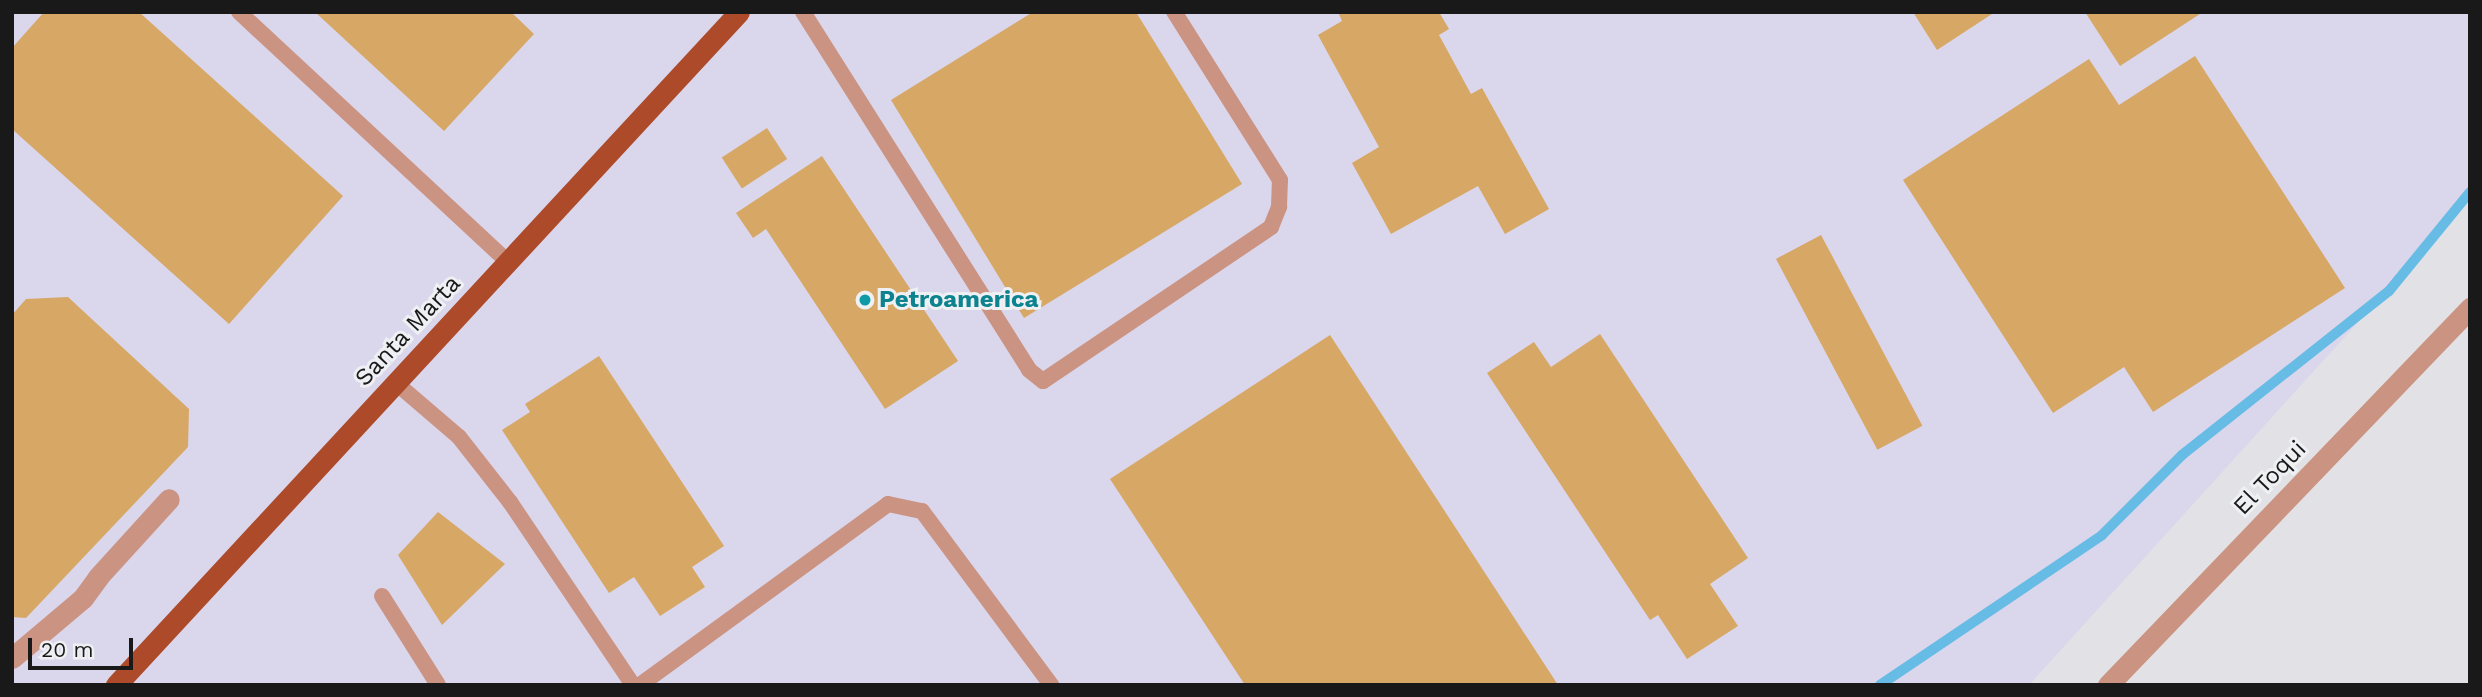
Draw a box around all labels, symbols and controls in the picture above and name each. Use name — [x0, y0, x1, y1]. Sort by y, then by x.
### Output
street label: Santa Marta — [349, 269, 467, 393]
place label: Petroamerica — [879, 286, 1039, 314]
marker: Petroamerica — [857, 292, 873, 308]
street label: El Toqui — [2227, 434, 2313, 522]
scale bar — [32, 624, 136, 668]
text: 20 m — [41, 637, 93, 662]

